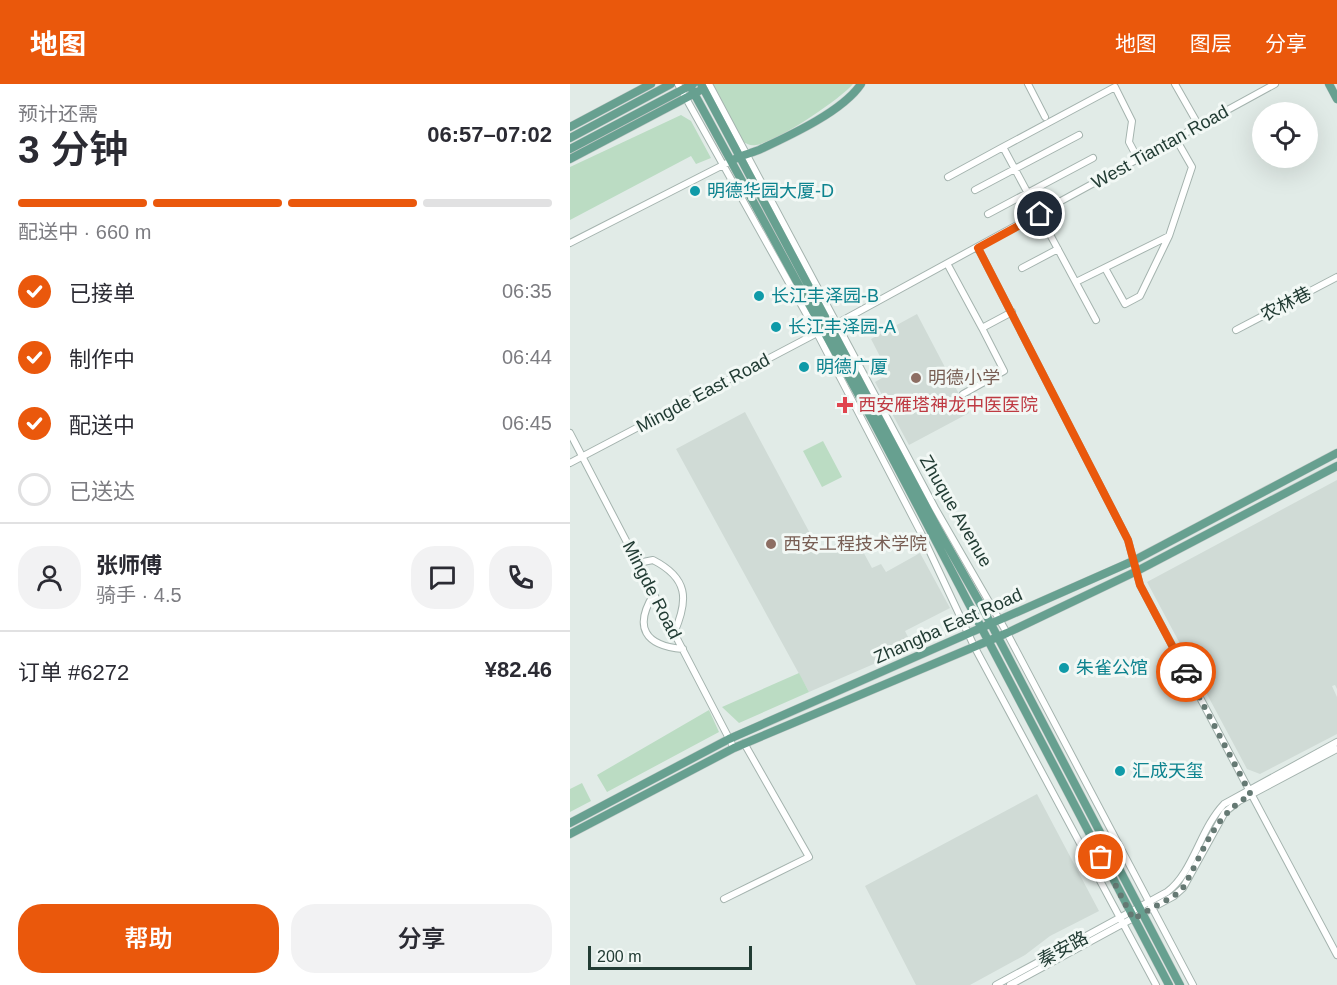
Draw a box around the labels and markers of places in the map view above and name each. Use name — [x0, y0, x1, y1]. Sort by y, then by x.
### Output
place label: 明德华园大厦-D — [707, 181, 834, 201]
marker: 明德华园大厦-D — [688, 184, 702, 198]
pin — [1014, 188, 1065, 239]
place label: 长江丰泽园-B — [771, 286, 879, 306]
marker: 长江丰泽园-B — [752, 289, 766, 303]
place label: 长江丰泽园-A — [788, 317, 896, 337]
marker: 长江丰泽园-A — [769, 320, 783, 334]
place label: 明德广厦 — [816, 357, 888, 377]
marker: 明德广厦 — [797, 360, 811, 374]
place label: 明德小学 — [928, 368, 1000, 388]
marker: 明德小学 — [909, 371, 923, 385]
place label: 西安雁塔神龙中医医院 — [858, 395, 1038, 415]
marker: 西安雁塔神龙中医医院 — [836, 396, 854, 414]
place label: 西安工程技术学院 — [783, 534, 927, 554]
marker: 西安工程技术学院 — [764, 537, 778, 551]
place label: 朱雀公馆 — [1076, 658, 1148, 678]
marker: 朱雀公馆 — [1057, 661, 1071, 675]
place label: 汇成天玺 — [1132, 761, 1204, 781]
marker: 汇成天玺 — [1113, 764, 1127, 778]
pin — [1075, 831, 1126, 882]

